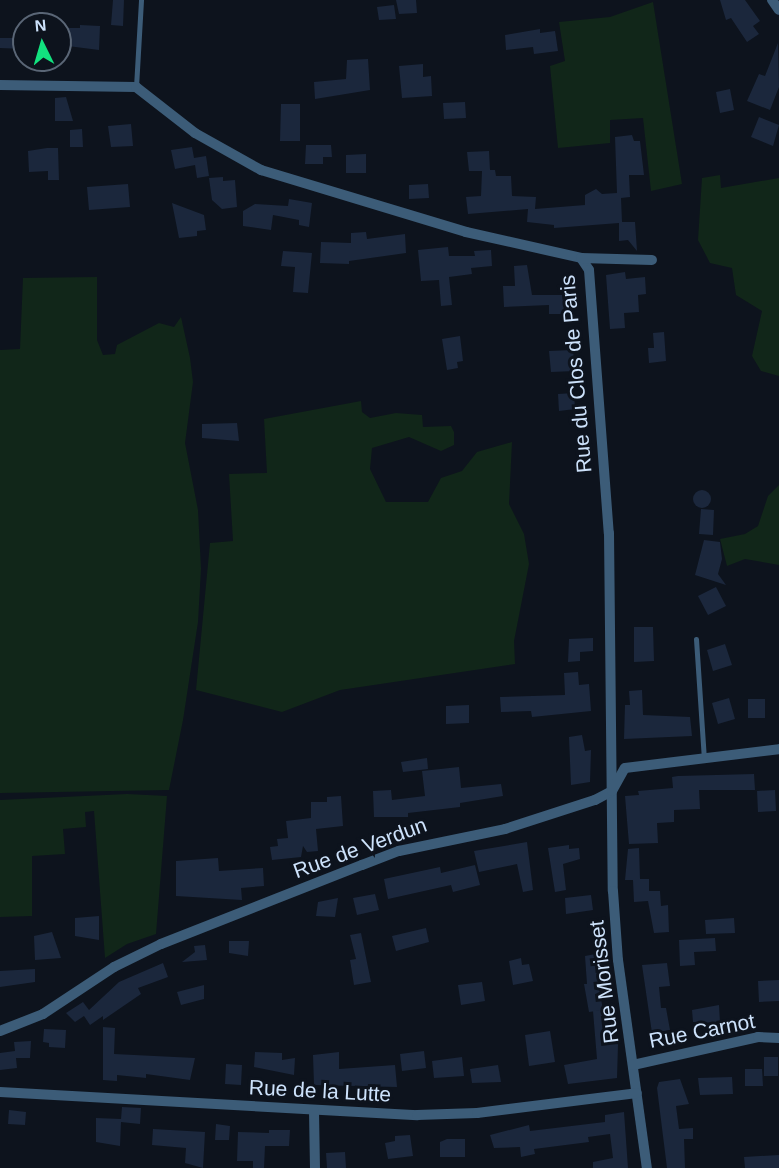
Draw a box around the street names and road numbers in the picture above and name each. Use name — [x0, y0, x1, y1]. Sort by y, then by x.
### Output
street label: Rue du Clos de Paris — [555, 274, 597, 474]
street label: Rue de Verdun — [290, 812, 430, 884]
street label: Rue Morisset — [584, 919, 624, 1045]
street label: Rue Carnot — [647, 1008, 757, 1054]
street label: Rue de la Lutte — [248, 1075, 392, 1107]

